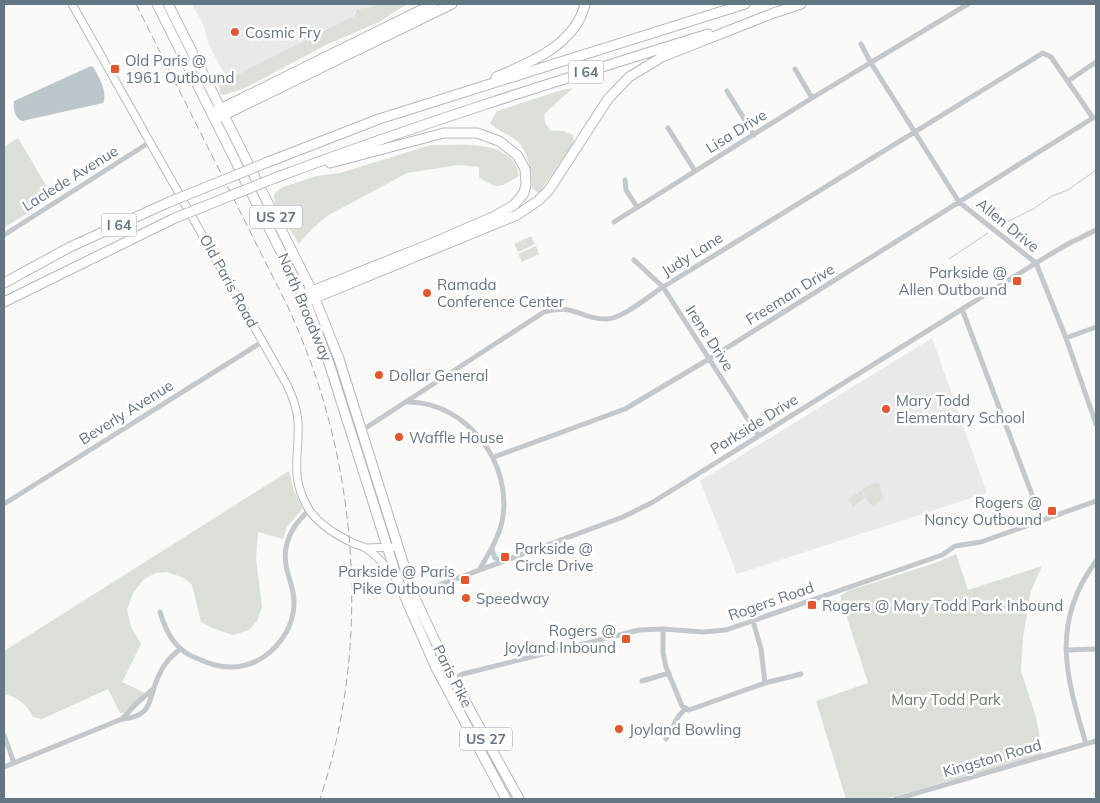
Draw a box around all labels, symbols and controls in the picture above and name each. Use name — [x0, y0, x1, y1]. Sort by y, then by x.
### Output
place label: Cosmic Fry — [245, 23, 321, 42]
marker: Cosmic Fry — [229, 26, 241, 38]
place label: Old Paris @ 1961 Outbound — [125, 51, 234, 87]
road number: I 64 — [568, 61, 604, 84]
marker: Old Paris @ 1961 Outbound — [109, 63, 121, 75]
street label: Lisa Drive — [702, 105, 770, 157]
street label: Laclede Avenue — [18, 141, 122, 215]
street label: Allen Drive — [973, 194, 1043, 256]
road number: US 27 — [250, 206, 302, 228]
road number: I 64 — [102, 214, 136, 236]
street label: Judy Lane — [658, 228, 726, 280]
street label: Old Paris Road — [196, 231, 262, 331]
street label: North Broadway — [274, 250, 336, 364]
street label: Freeman Drive — [742, 259, 838, 329]
place label: Parkside @ Allen Outbound — [898, 263, 1007, 299]
place label: Ramada Conference Center — [437, 275, 565, 311]
marker: Parkside @ Allen Outbound — [1011, 275, 1023, 287]
marker: Ramada Conference Center — [421, 287, 433, 299]
street label: Irene Drive — [682, 302, 738, 374]
place label: Dollar General — [389, 366, 488, 385]
marker: Dollar General — [373, 369, 385, 381]
street label: Beverly Avenue — [75, 375, 177, 449]
street label: Parkside Drive — [707, 390, 801, 458]
place label: Mary Todd Elementary School — [896, 391, 1025, 427]
marker: Mary Todd Elementary School — [880, 403, 892, 415]
place label: Waffle House — [409, 428, 504, 447]
marker: Waffle House — [393, 431, 405, 443]
place label: Rogers @ Nancy Outbound — [924, 493, 1042, 529]
marker: Rogers @ Nancy Outbound — [1046, 505, 1058, 517]
place label: Parkside @ Circle Drive — [515, 539, 593, 575]
marker: Parkside @ Circle Drive — [499, 551, 511, 563]
place label: Parkside @ Paris Pike Outbound — [338, 562, 455, 598]
marker: Parkside @ Paris Pike Outbound — [459, 574, 471, 586]
street label: Rogers Road — [726, 577, 816, 625]
place label: Speedway — [476, 589, 549, 608]
marker: Speedway — [460, 592, 472, 604]
place label: Rogers @ Mary Todd Park Inbound — [822, 596, 1063, 615]
marker: Rogers @ Mary Todd Park Inbound — [806, 599, 818, 611]
place label: Rogers @ Joyland Inbound — [504, 621, 616, 657]
marker: Rogers @ Joyland Inbound — [620, 633, 632, 645]
street label: Paris Pike — [429, 641, 477, 711]
park label: Mary Todd Park — [891, 690, 1001, 709]
place label: Joyland Bowling — [629, 720, 741, 739]
marker: Joyland Bowling — [613, 723, 625, 735]
road number: US 27 — [460, 728, 512, 751]
street label: Kingston Road — [941, 735, 1043, 781]

